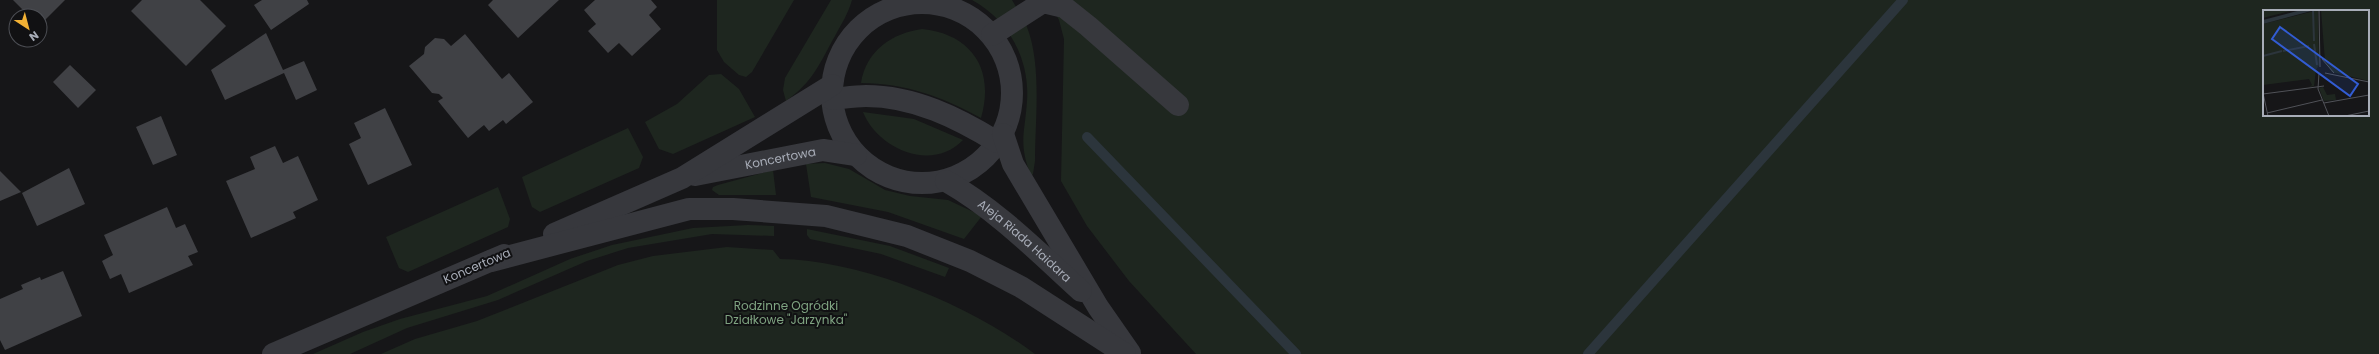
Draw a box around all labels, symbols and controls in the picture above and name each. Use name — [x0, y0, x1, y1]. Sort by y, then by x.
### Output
north arrow — [8, 8, 48, 48]
inset map — [2263, 10, 2369, 116]
text: N — [26, 27, 42, 45]
street label: Koncertowa — [743, 143, 817, 173]
street label: Aleja Riada Haidara — [974, 195, 1075, 286]
street label: Koncertowa — [440, 244, 513, 287]
park label: Rodzinne Ogródki Działkowe "Jarzynka" — [725, 297, 848, 328]

